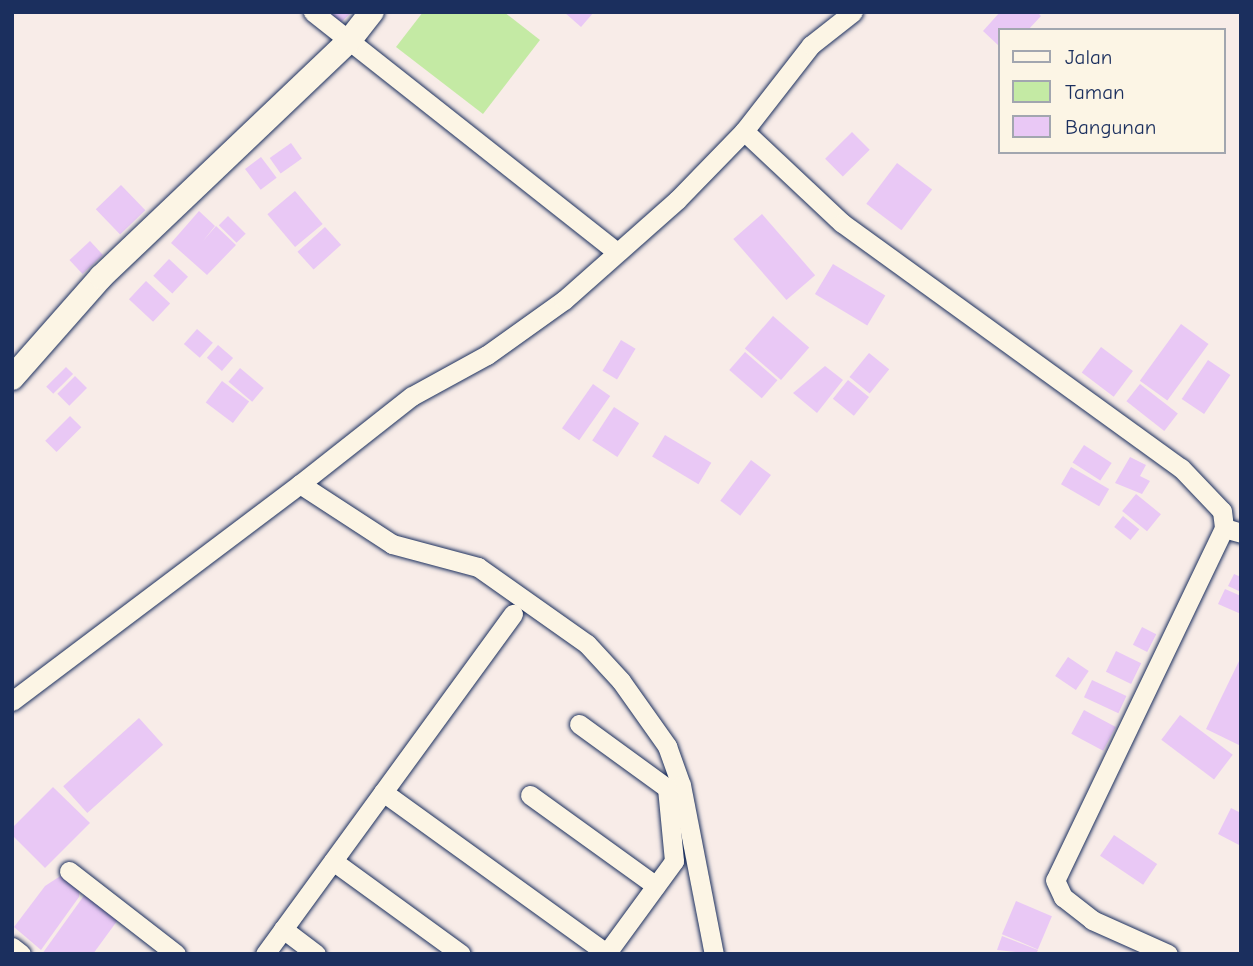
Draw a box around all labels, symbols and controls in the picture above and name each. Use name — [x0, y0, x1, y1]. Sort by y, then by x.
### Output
legend — [998, 28, 1225, 154]
text: Jalan — [1065, 45, 1112, 69]
text: Taman — [1065, 80, 1125, 104]
text: Bangunan — [1065, 115, 1156, 139]

